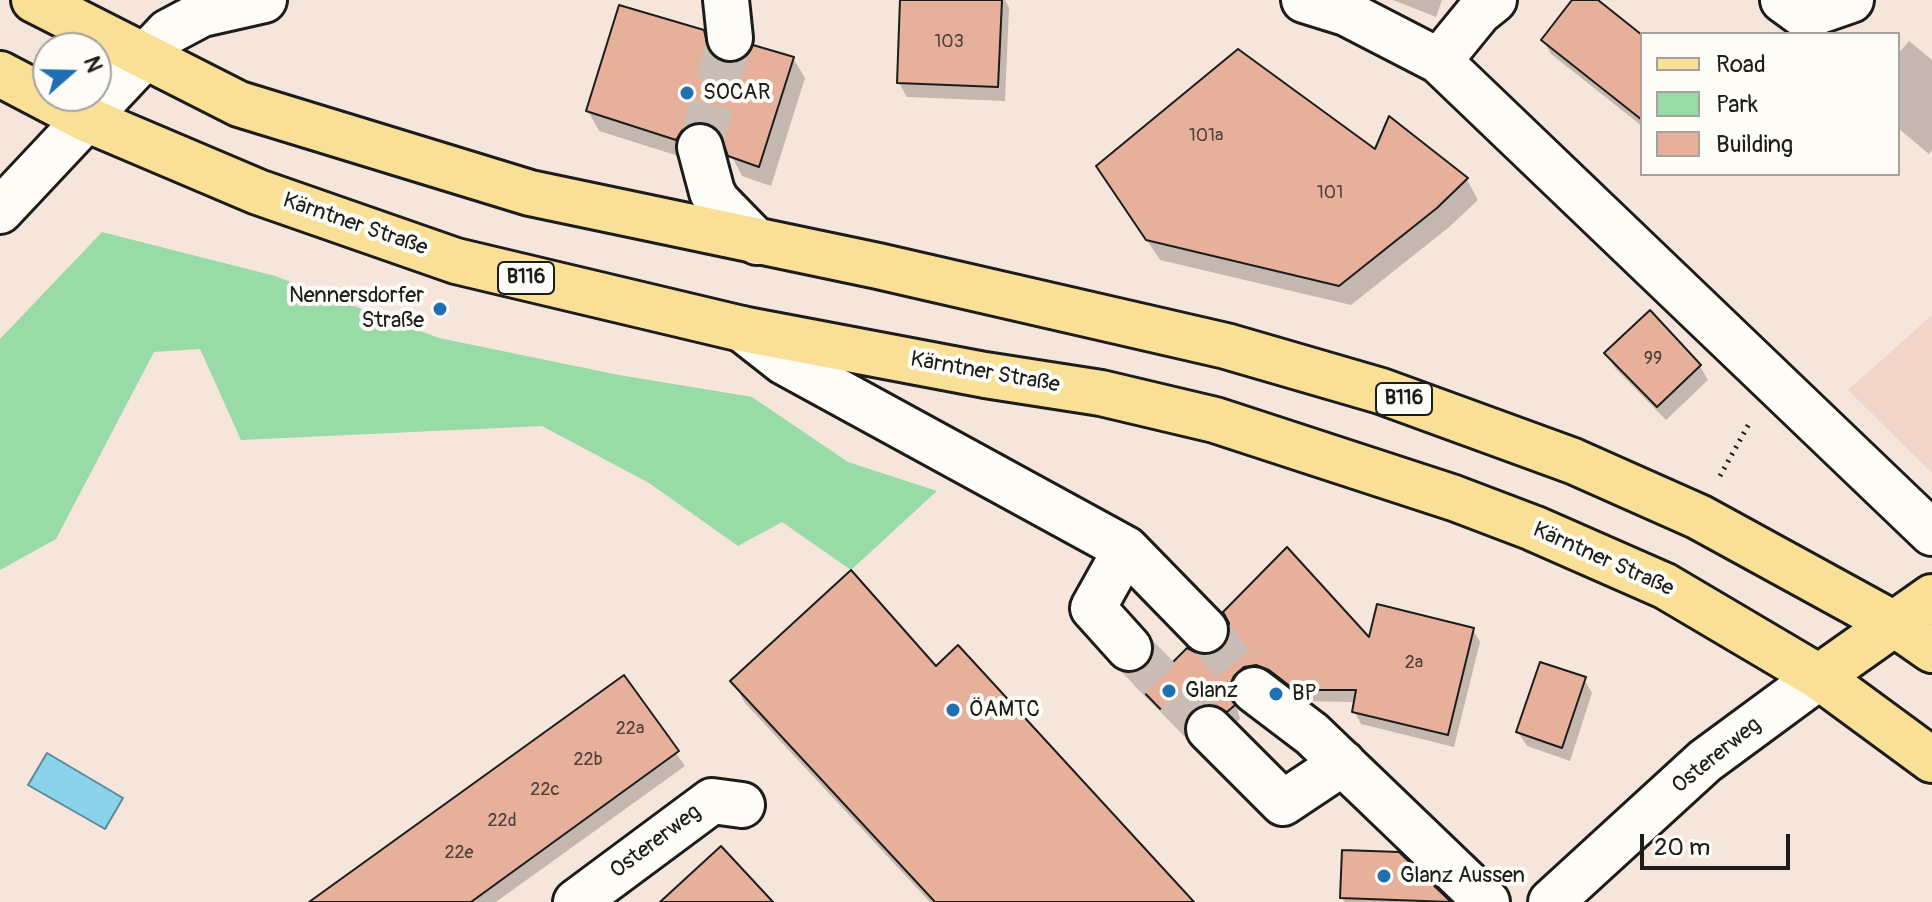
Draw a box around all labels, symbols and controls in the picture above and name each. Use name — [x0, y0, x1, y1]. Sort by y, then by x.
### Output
house number: 103 — [934, 31, 964, 53]
north arrow — [32, 32, 112, 112]
legend — [1640, 32, 1900, 176]
text: Road — [1716, 50, 1766, 79]
text: N — [77, 53, 108, 76]
place label: SOCAR — [703, 80, 770, 106]
marker: SOCAR — [678, 84, 696, 102]
text: Park — [1716, 90, 1758, 119]
house number: 101a — [1189, 125, 1223, 147]
text: Building — [1716, 130, 1793, 159]
house number: 101 — [1317, 182, 1343, 204]
street label: Kärntner Straße — [279, 188, 431, 262]
road number: B116 — [498, 262, 554, 294]
place label: Nennersdorfer Straße — [289, 283, 424, 334]
marker: Nennersdorfer Straße — [431, 300, 449, 318]
street label: Kärntner Straße — [908, 347, 1062, 399]
house number: 99 — [1644, 348, 1662, 370]
road number: B116 — [1376, 383, 1432, 415]
street label: Kärntner Straße — [1529, 517, 1677, 603]
house number: 2a — [1405, 652, 1423, 674]
place label: Glanz — [1185, 678, 1238, 704]
place label: BP — [1292, 681, 1317, 707]
marker: Glanz — [1160, 682, 1178, 700]
marker: BP — [1267, 685, 1285, 703]
place label: ÖAMTC — [969, 697, 1040, 723]
marker: ÖAMTC — [944, 701, 962, 719]
street label: Ostererweg — [1667, 712, 1767, 800]
house number: 22a — [616, 718, 644, 740]
house number: 22b — [574, 749, 602, 771]
house number: 22c — [530, 779, 560, 801]
street label: Ostererweg — [606, 799, 706, 885]
house number: 22d — [488, 810, 516, 832]
scale bar — [1644, 818, 1794, 868]
text: 20 m — [1654, 833, 1710, 862]
house number: 22e — [445, 842, 473, 864]
place label: Glanz Aussen — [1400, 863, 1525, 889]
marker: Glanz Aussen — [1375, 867, 1393, 885]

